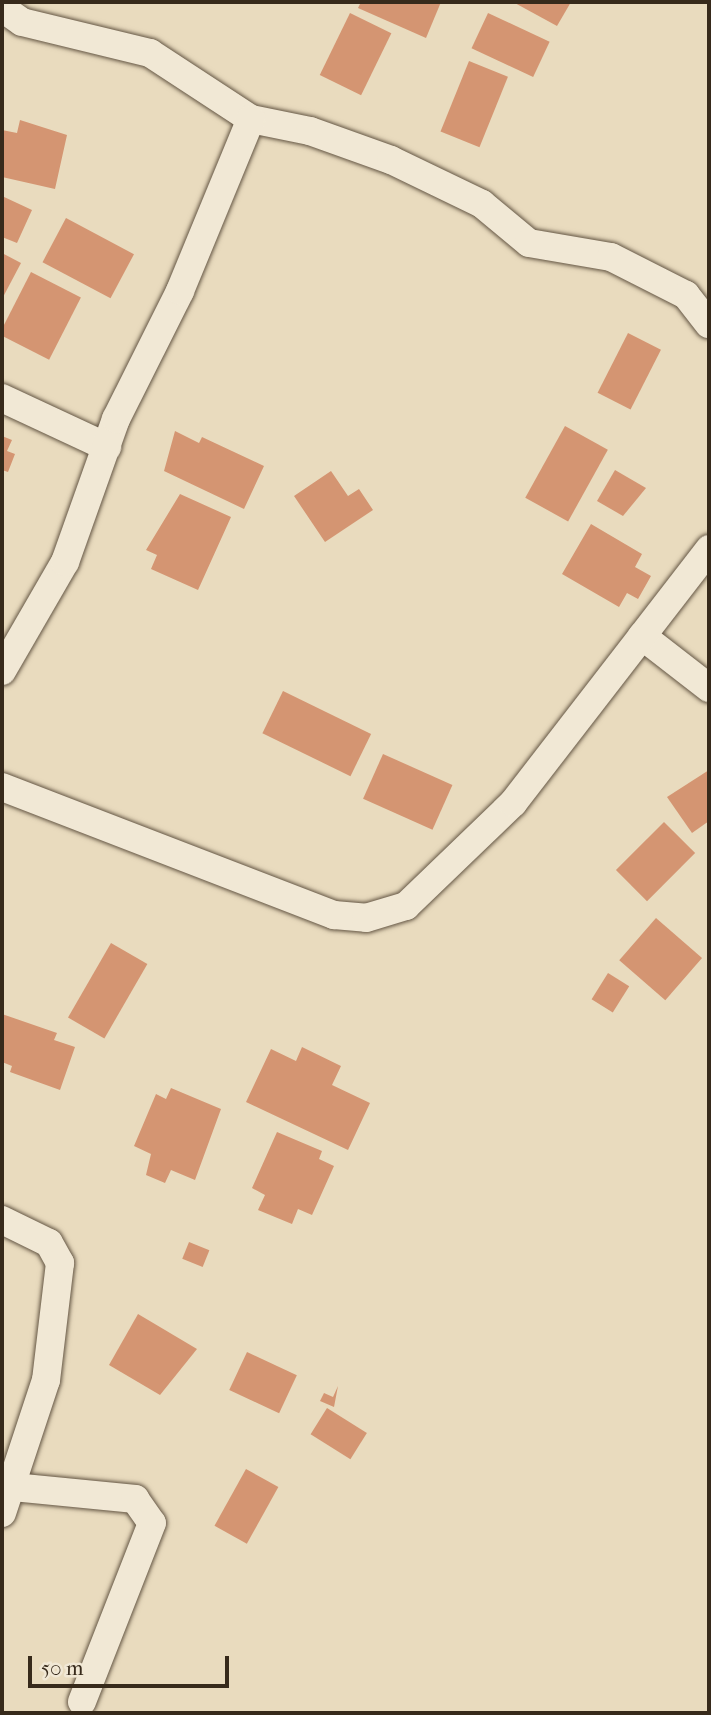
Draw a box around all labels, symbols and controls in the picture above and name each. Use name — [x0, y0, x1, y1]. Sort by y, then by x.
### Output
scale bar — [32, 1642, 233, 1686]
text: 50 m — [41, 1656, 84, 1680]

